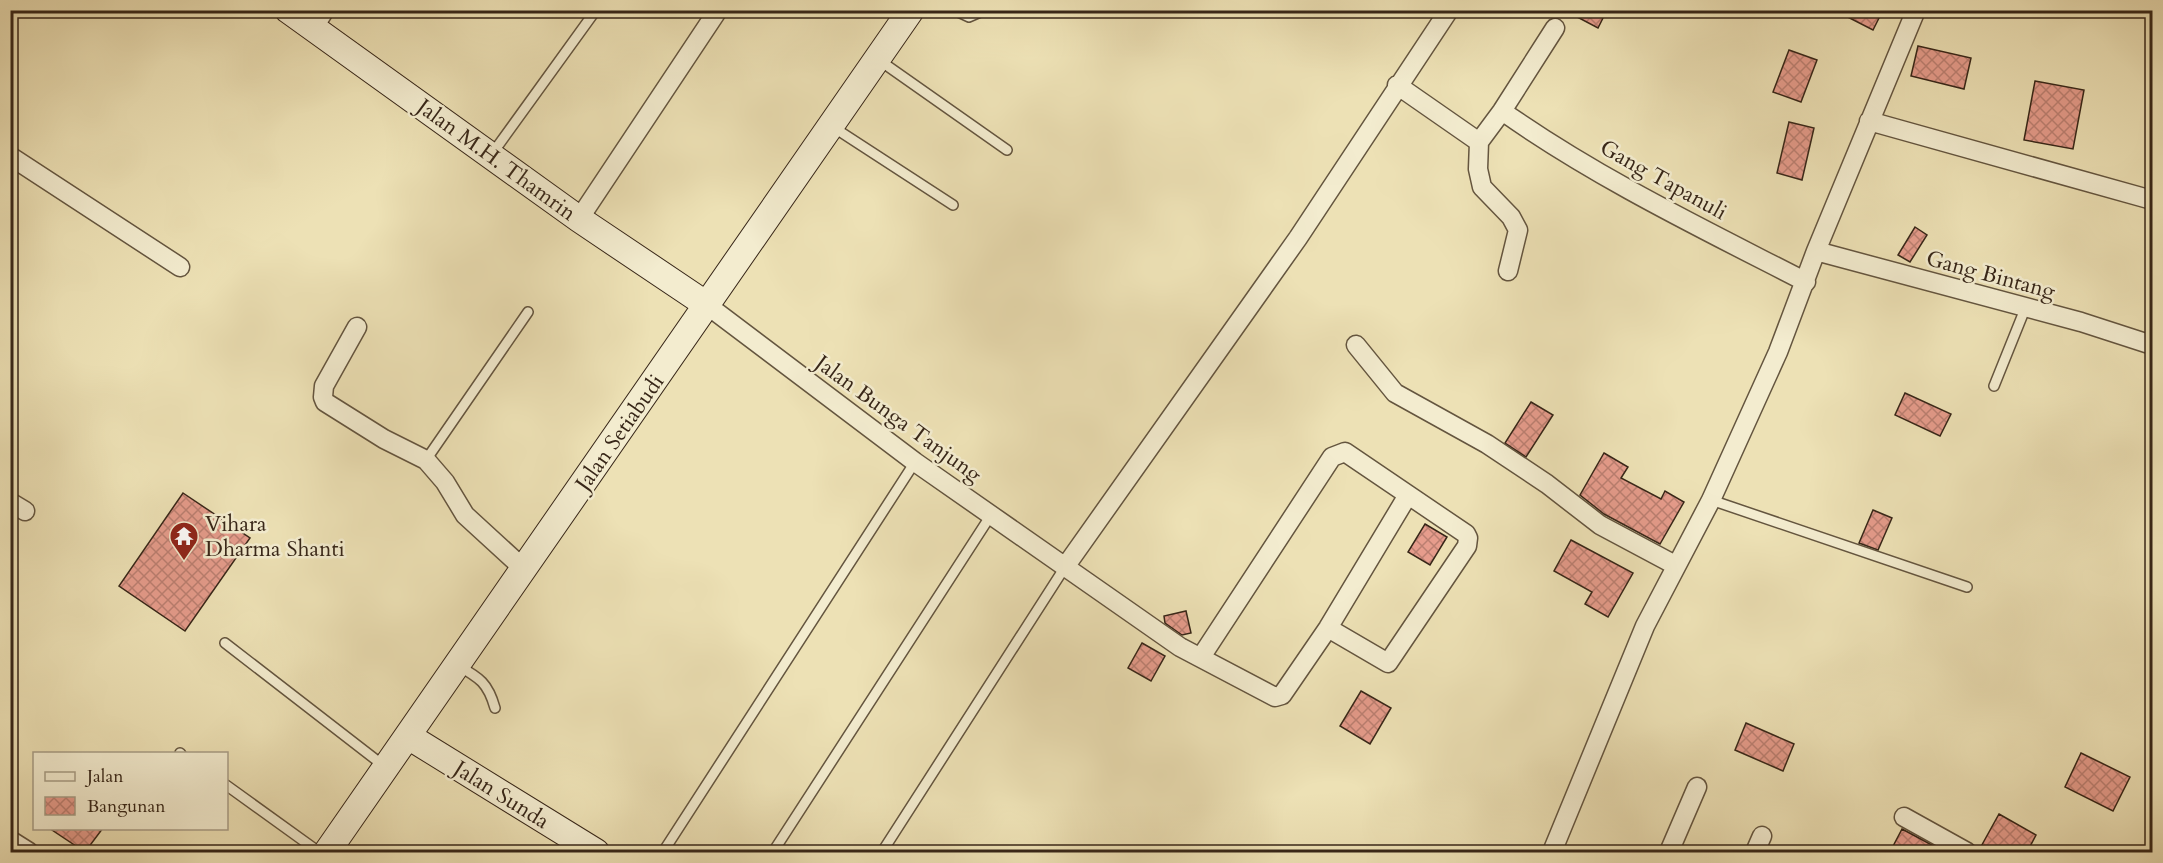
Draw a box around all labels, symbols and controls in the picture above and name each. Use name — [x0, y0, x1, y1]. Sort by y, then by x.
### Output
street label: Jalan M.H. Thamrin — [408, 90, 582, 228]
street label: Gang Tapanuli — [1595, 133, 1732, 227]
street label: Gang Bintang — [1923, 243, 2059, 307]
street label: Jalan Bunga Tanjung — [807, 346, 988, 490]
street label: Jalan Setiabudi — [567, 368, 671, 499]
place label: Vihara Dharma Shanti — [205, 509, 345, 564]
temple icon: Vihara Dharma Shanti — [168, 520, 200, 562]
legend — [33, 752, 228, 830]
street label: Jalan Sunda — [445, 752, 555, 836]
text: Jalan — [84, 764, 124, 789]
text: Bangunan — [87, 794, 166, 819]

